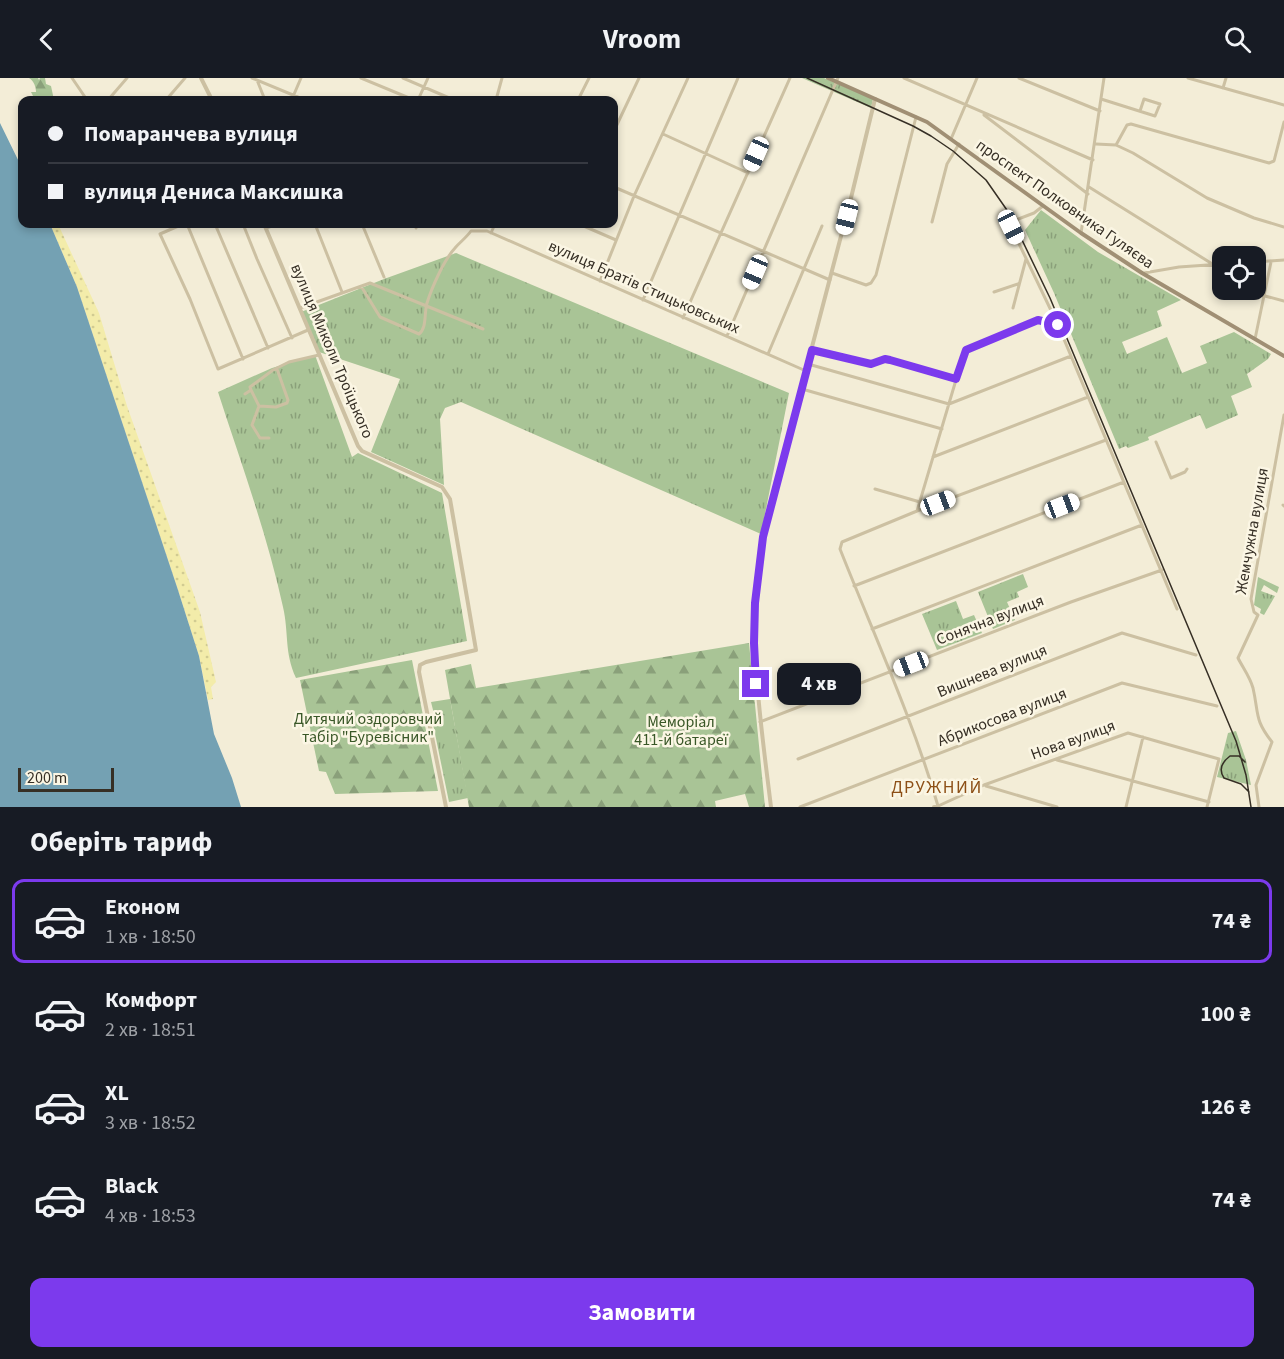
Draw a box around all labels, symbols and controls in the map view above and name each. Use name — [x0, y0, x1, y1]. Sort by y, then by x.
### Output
text: Vroom — [603, 20, 681, 59]
icon: back — [30, 23, 63, 56]
icon: search — [1221, 23, 1254, 56]
text: Помаранчева вулиця — [84, 118, 298, 150]
car — [740, 134, 772, 174]
street label: проспект Полковника Гуляєва — [972, 134, 1158, 274]
text: вулиця Дениса Максишка — [84, 176, 344, 208]
car — [834, 197, 860, 237]
car — [995, 207, 1027, 247]
street label: вулиця Братів Стицьковських — [545, 235, 743, 339]
map controls — [1212, 246, 1266, 300]
button: locate — [1212, 246, 1266, 300]
car — [740, 252, 770, 292]
street label: вулиця Миколи Троїцького — [285, 260, 379, 442]
route start — [1044, 311, 1071, 338]
street label: Жемчужна вулиця — [1230, 466, 1274, 596]
car — [918, 488, 958, 518]
car — [1042, 491, 1082, 521]
street label: Сонячна вулиця — [933, 589, 1047, 651]
street label: Вишнева вулиця — [934, 639, 1050, 703]
car — [891, 649, 931, 679]
callout: 4 хв — [777, 663, 861, 705]
route end — [742, 670, 769, 697]
text: 4 хв — [801, 670, 837, 698]
street label: Абрикосова вулиця — [934, 682, 1070, 752]
park label: Дитячий оздоровчий табір "Буревісник" — [294, 708, 442, 748]
park label: Меморіал 411-й батареї — [634, 711, 729, 751]
street label: Нова вулиця — [1028, 715, 1118, 765]
scale bar — [18, 765, 114, 792]
text: 200 m — [27, 767, 67, 789]
district label: ДРУЖНИЙ — [891, 775, 983, 800]
text: Оберіть тариф — [30, 823, 212, 862]
text: Економ — [105, 891, 180, 923]
icon: car — [33, 894, 87, 948]
text: 74 ₴ — [1212, 905, 1251, 937]
text: 1 хв · 18:50 — [105, 923, 196, 951]
text: Комфорт — [105, 984, 197, 1016]
icon: car — [33, 987, 87, 1041]
text: 100 ₴ — [1200, 998, 1251, 1030]
text: 2 хв · 18:51 — [105, 1016, 196, 1044]
text: XL — [105, 1077, 129, 1109]
icon: car — [33, 1080, 87, 1134]
text: 126 ₴ — [1200, 1091, 1251, 1123]
text: 3 хв · 18:52 — [105, 1109, 196, 1137]
text: Black — [105, 1170, 159, 1202]
icon: car — [33, 1173, 87, 1227]
text: 74 ₴ — [1212, 1184, 1251, 1216]
text: 4 хв · 18:53 — [105, 1202, 196, 1230]
button: Замовити — [30, 1278, 1254, 1347]

